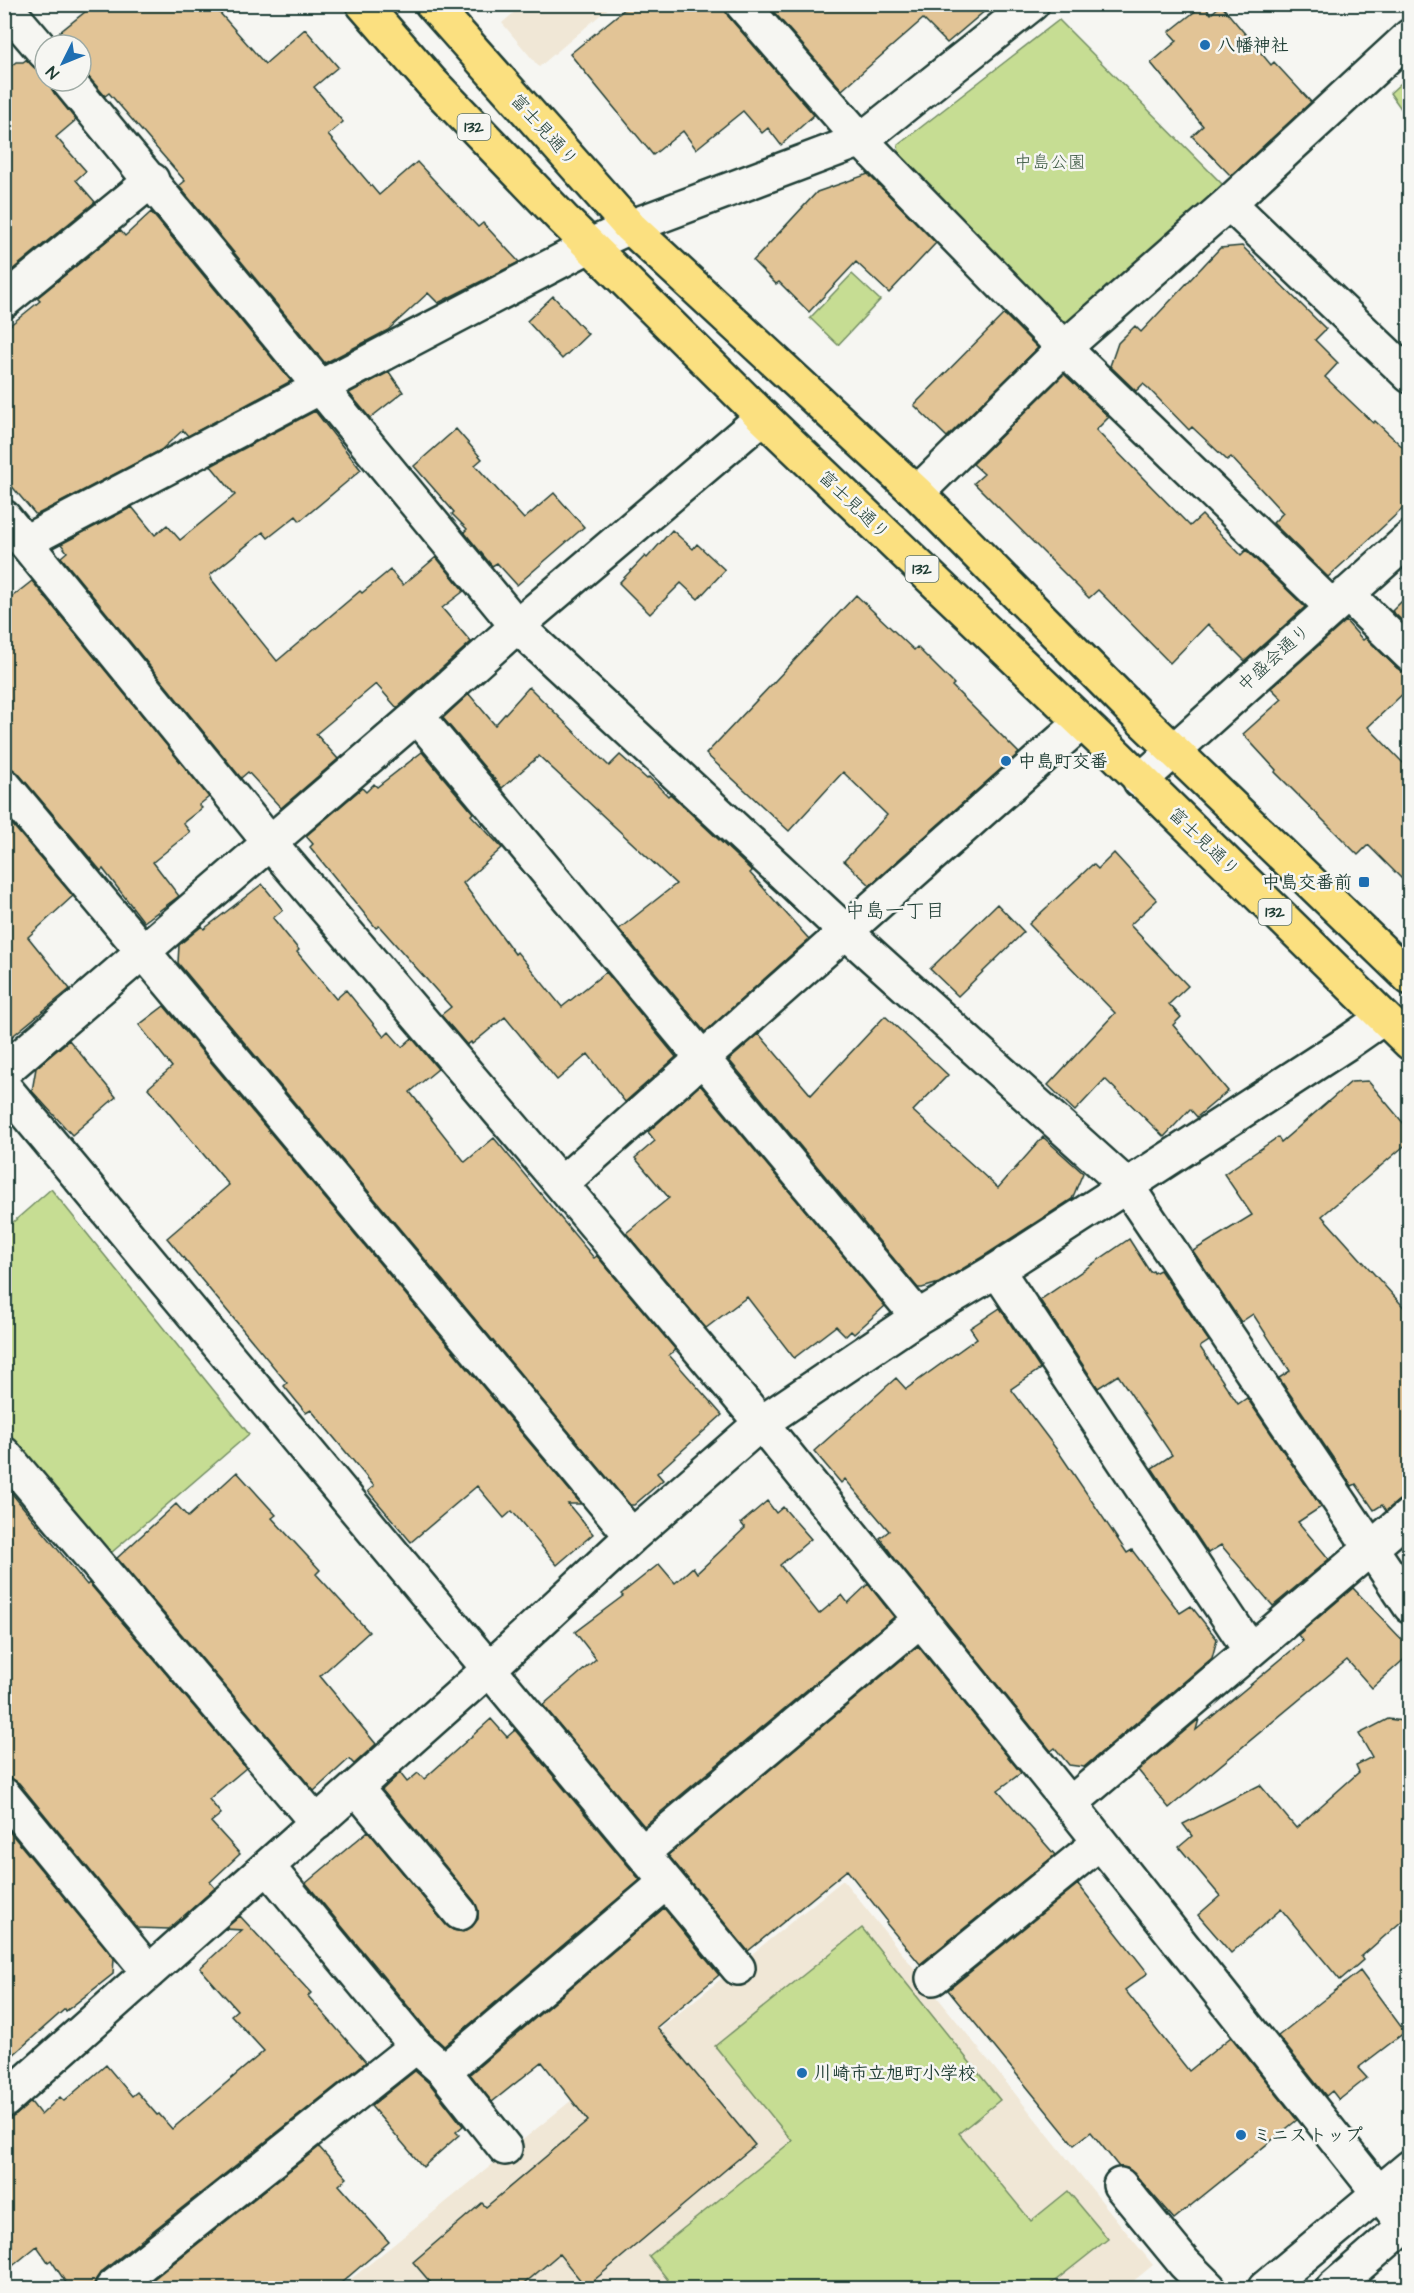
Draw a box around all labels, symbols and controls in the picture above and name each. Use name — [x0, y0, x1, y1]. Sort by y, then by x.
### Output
north arrow — [33, 33, 93, 93]
place label: 八幡神社 — [1217, 33, 1289, 58]
marker: 八幡神社 — [1198, 38, 1212, 52]
text: N — [41, 61, 64, 84]
street label: 富士見通り — [505, 88, 583, 172]
road number: 132 — [458, 114, 490, 140]
park label: 中島公園 — [1014, 150, 1086, 175]
street label: 富士見通り — [813, 465, 895, 545]
road number: 132 — [906, 556, 938, 582]
street label: 中盛会通り — [1232, 619, 1316, 697]
place label: 中島町交番 — [1018, 749, 1108, 774]
marker: 中島町交番 — [999, 754, 1013, 768]
street label: 富士見通り — [1163, 802, 1245, 882]
place label: 中島交番前 — [1262, 870, 1352, 895]
marker: 中島交番前 — [1357, 875, 1371, 889]
district label: 中島一丁目 — [845, 897, 945, 925]
road number: 132 — [1258, 899, 1292, 925]
place label: 川崎市立旭町小学校 — [814, 2061, 976, 2086]
marker: 川崎市立旭町小学校 — [795, 2066, 809, 2080]
place label: ミニストップ — [1253, 2123, 1363, 2148]
marker: ミニストップ — [1234, 2128, 1248, 2142]

